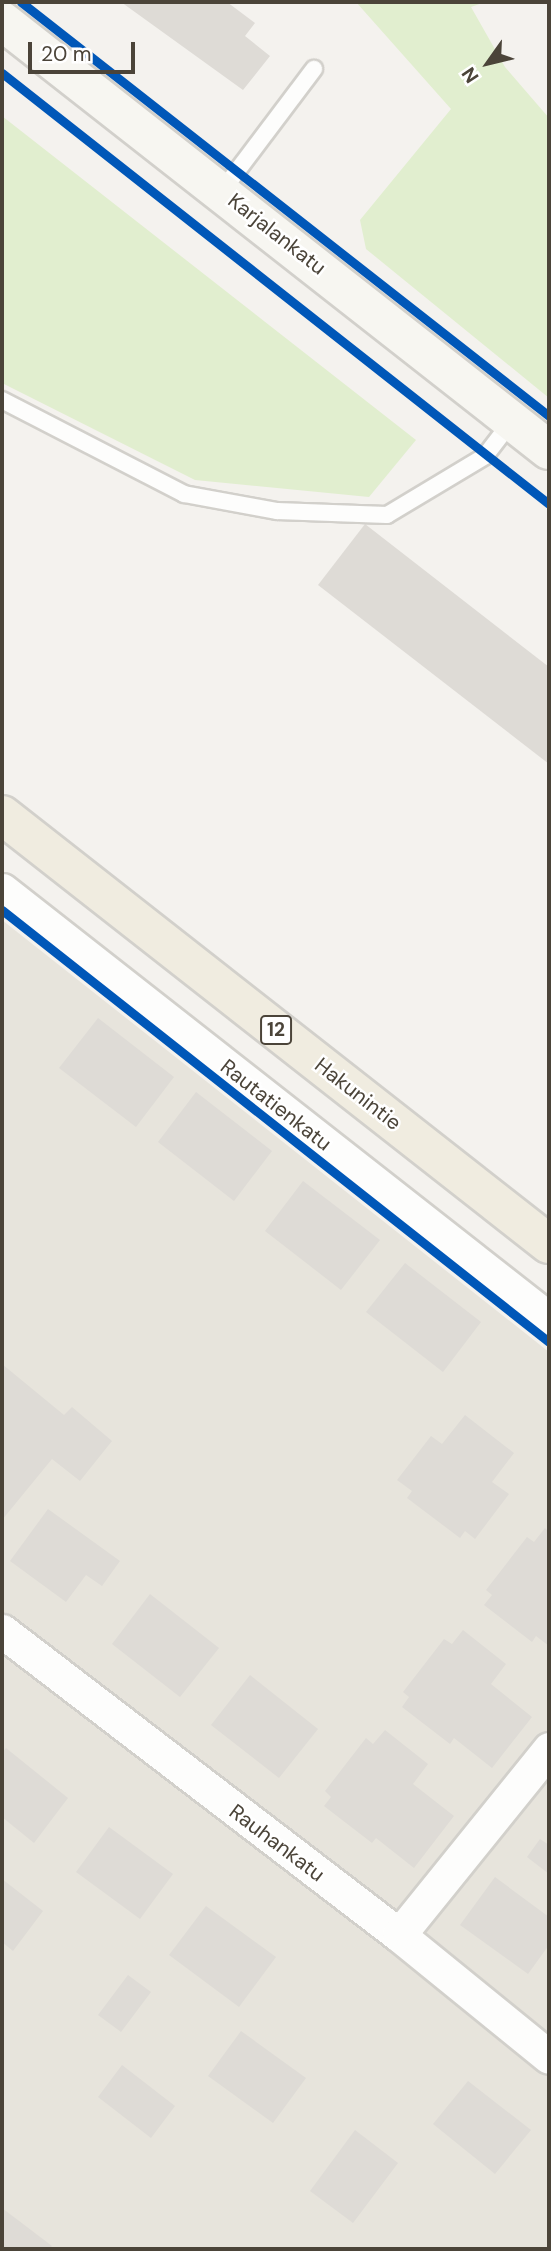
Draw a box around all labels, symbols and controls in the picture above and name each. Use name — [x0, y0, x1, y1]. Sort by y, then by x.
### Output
scale bar — [32, 28, 138, 72]
north arrow — [453, 28, 523, 98]
text: 20 m — [41, 40, 92, 68]
text: N — [456, 62, 484, 88]
street label: Karjalankatu — [223, 188, 331, 280]
road number: 12 — [258, 1014, 294, 1046]
street label: Hakunintie — [310, 1052, 406, 1136]
street label: Rautatienkatu — [215, 1054, 337, 1156]
street label: Rauhankatu — [224, 1799, 330, 1887]

